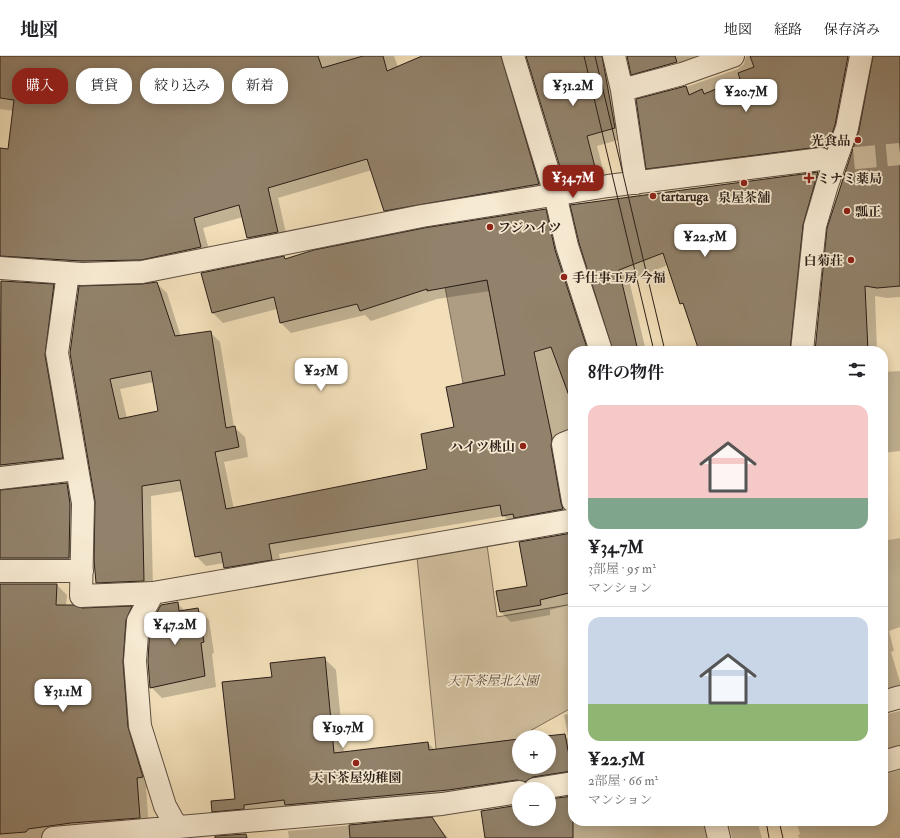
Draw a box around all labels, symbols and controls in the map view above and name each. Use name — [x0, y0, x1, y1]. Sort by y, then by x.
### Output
text: 地図 — [20, 18, 58, 42]
text: 地図 — [724, 21, 752, 38]
text: 経路 — [774, 21, 802, 38]
text: 保存済み — [824, 21, 880, 38]
chip: 購入 — [12, 68, 68, 104]
chip: 賃貸 — [76, 68, 132, 104]
chip: 絞り込み — [140, 68, 224, 104]
chip: 新着 — [232, 68, 288, 104]
pin: ¥31.2M — [540, 73, 606, 107]
text: ¥31.2M — [552, 78, 594, 94]
pin: ¥20.7M — [713, 79, 779, 113]
text: ¥20.7M — [724, 84, 768, 100]
place label: 光食品 — [811, 133, 850, 149]
marker: 光食品 — [853, 135, 863, 145]
pin: ¥34.7M — [540, 165, 606, 199]
text: ¥34.7M — [552, 170, 594, 186]
place label: ミナミ薬局 — [817, 171, 882, 187]
marker: ミナミ薬局 — [804, 173, 814, 183]
marker: 泉屋茶舗 — [739, 178, 749, 188]
place label: tartaruga — [661, 189, 709, 206]
place label: 泉屋茶舗 — [718, 190, 771, 206]
marker: tartaruga — [648, 191, 658, 201]
place label: 瓢正 — [855, 204, 881, 220]
marker: 瓢正 — [842, 206, 852, 216]
place label: フジハイツ — [498, 220, 562, 236]
marker: フジハイツ — [485, 222, 495, 232]
pin: ¥22.5M — [672, 224, 738, 258]
text: ¥22.5M — [683, 229, 727, 245]
place label: 白菊荘 — [804, 253, 843, 269]
marker: 白菊荘 — [846, 255, 856, 265]
place label: 手仕事工房 今福 — [572, 270, 666, 286]
marker: 手仕事工房 今福 — [559, 272, 569, 282]
pin: ¥25M — [297, 358, 345, 392]
icon: filters — [846, 359, 868, 381]
text: 8件の物件 — [588, 362, 664, 383]
text: ¥25M — [304, 363, 338, 379]
icon: home — [692, 431, 764, 503]
place label: ハイツ桃山 — [450, 439, 515, 455]
marker: ハイツ桃山 — [518, 441, 528, 451]
text: ¥34.7M — [588, 537, 644, 558]
text: 3部屋 · 95 m² — [588, 561, 656, 577]
text: マンション — [588, 580, 652, 596]
pin: ¥47.2M — [142, 612, 208, 646]
text: ¥47.2M — [153, 617, 197, 633]
icon: home — [692, 643, 764, 715]
park label: 天下茶屋北公園 — [447, 673, 540, 689]
pin: ¥31.1M — [30, 679, 96, 713]
text: ¥31.1M — [43, 684, 83, 700]
pin: ¥19.7M — [310, 715, 376, 749]
text: ¥19.7M — [322, 720, 364, 736]
map controls — [512, 730, 556, 826]
button: + — [512, 730, 556, 774]
text: ¥22.5M — [588, 749, 645, 770]
marker: 天下茶屋幼稚園 — [351, 758, 361, 768]
place label: 天下茶屋幼稚園 — [310, 770, 402, 786]
text: 2部屋 · 66 m² — [588, 773, 658, 789]
button: − — [512, 782, 556, 826]
text: マンション — [588, 792, 652, 808]

